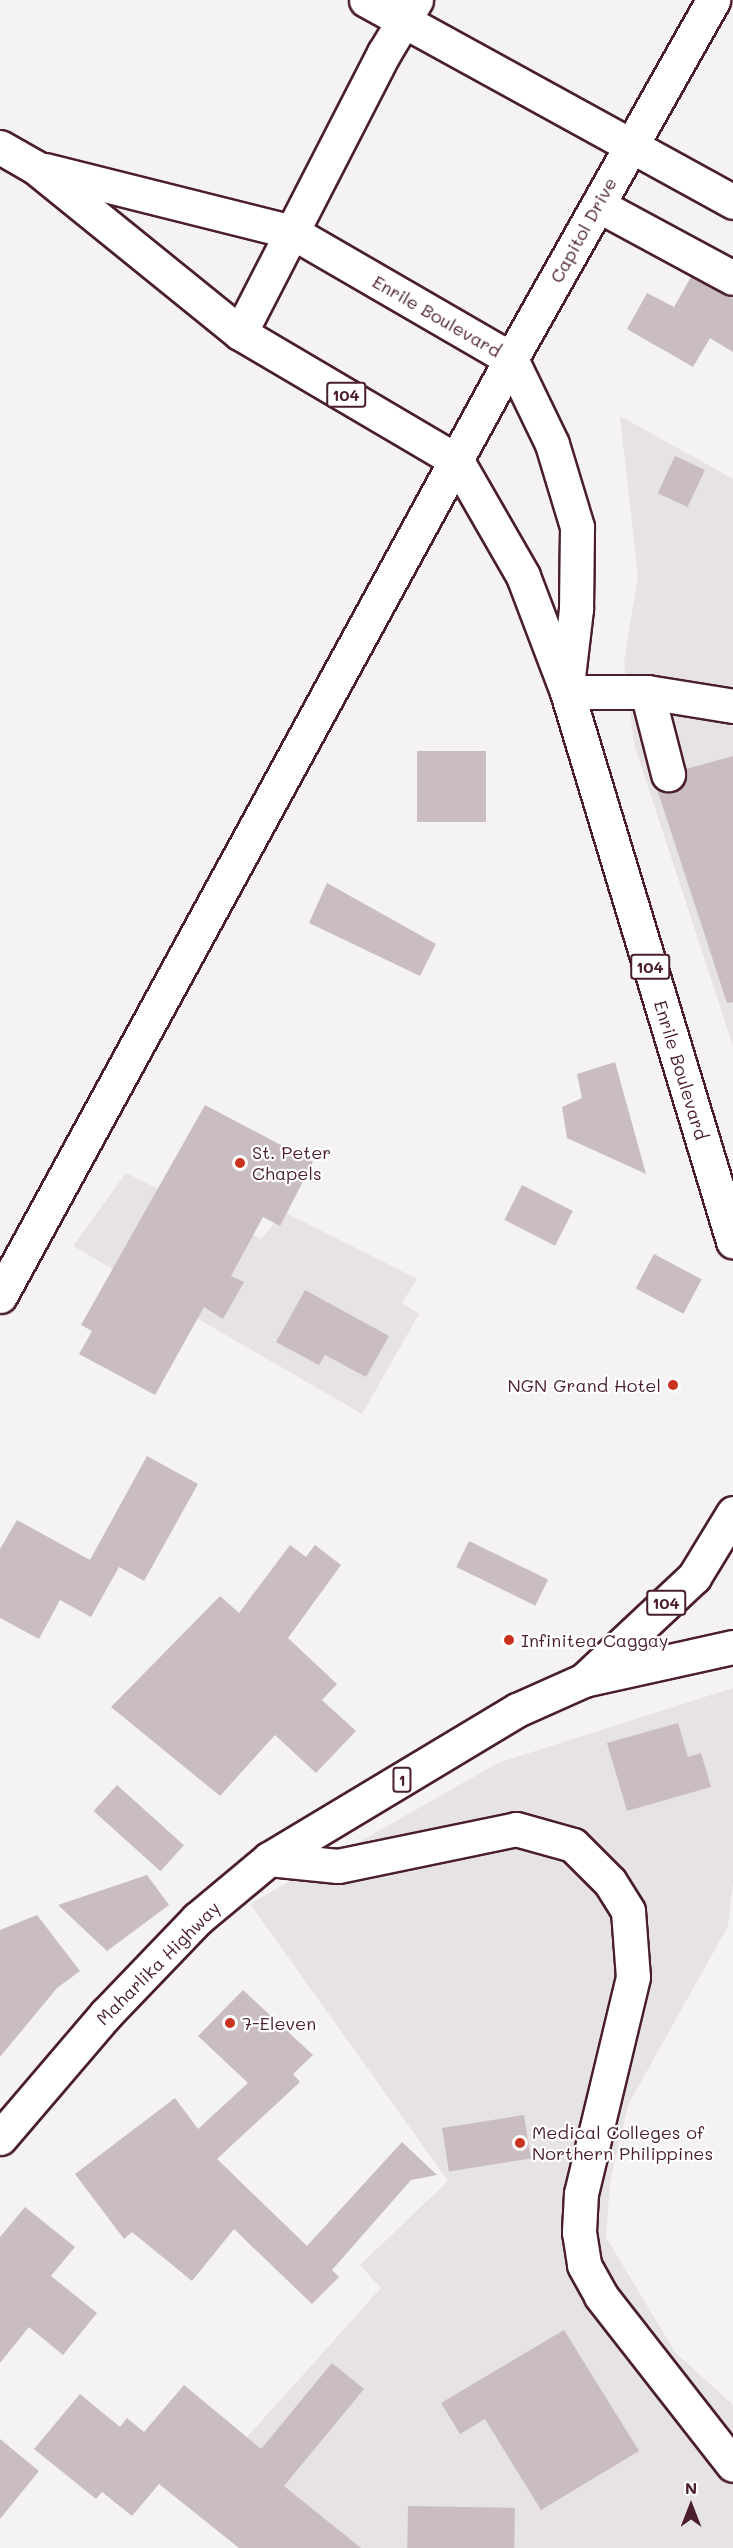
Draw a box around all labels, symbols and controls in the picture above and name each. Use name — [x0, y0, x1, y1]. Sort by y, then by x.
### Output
street label: Capitol Drive — [545, 174, 621, 286]
street label: Enrile Boulevard — [369, 270, 505, 362]
road number: 104 — [325, 382, 367, 408]
road number: 104 — [629, 954, 671, 980]
street label: Enrile Boulevard — [650, 998, 712, 1142]
place label: St. Peter Chapels — [252, 1142, 331, 1184]
marker: St. Peter Chapels — [233, 1156, 247, 1170]
place label: NGN Grand Hotel — [508, 1374, 661, 1396]
marker: NGN Grand Hotel — [666, 1378, 680, 1392]
road number: 104 — [645, 1590, 687, 1616]
place label: Infinitea Caggay — [521, 1629, 668, 1651]
marker: Infinitea Caggay — [502, 1633, 516, 1647]
road number: 1 — [392, 1767, 412, 1793]
street label: Maharlika Highway — [92, 1897, 224, 2029]
place label: 7-Eleven — [242, 2012, 316, 2034]
marker: 7-Eleven — [223, 2016, 237, 2030]
place label: Medical Colleges of Northern Philippines — [532, 2122, 713, 2164]
marker: Medical Colleges of Northern Philippines — [513, 2136, 527, 2150]
north arrow — [661, 2476, 721, 2536]
text: N — [685, 2477, 697, 2498]

